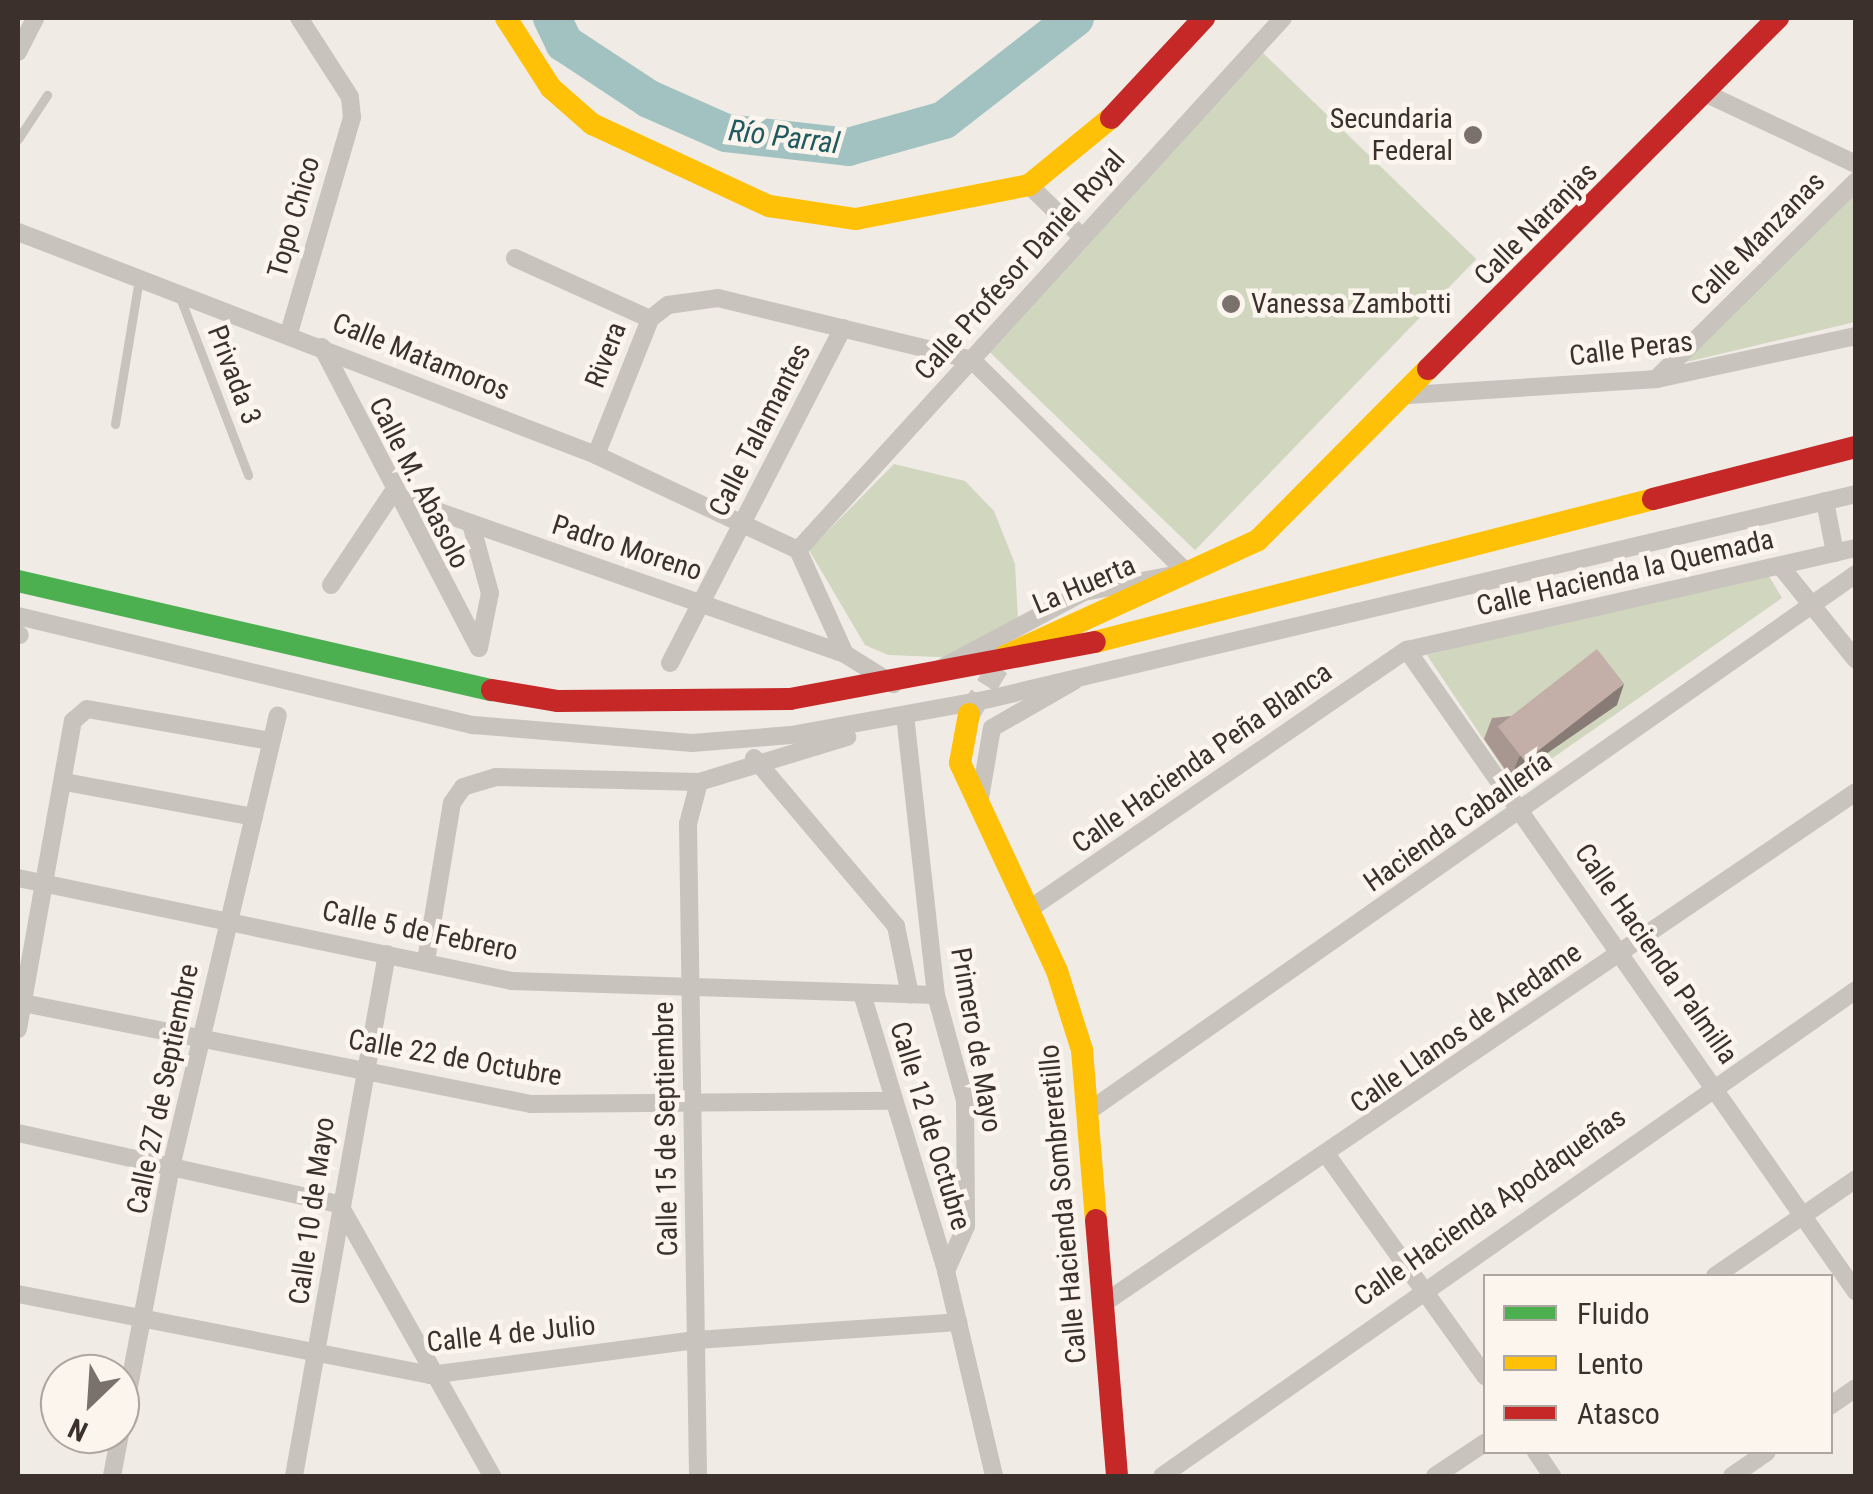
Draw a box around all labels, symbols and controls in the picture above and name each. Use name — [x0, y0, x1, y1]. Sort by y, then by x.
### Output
place label: Secundaria Federal — [1330, 102, 1453, 168]
water label: Río Parral — [727, 112, 841, 162]
marker: Secundaria Federal — [1462, 124, 1484, 146]
street label: Calle Profesor Daniel Royal — [908, 143, 1132, 387]
street label: Topo Chico — [261, 153, 327, 281]
street label: Calle Naranjas — [1468, 156, 1604, 292]
street label: Calle Manzanas — [1684, 165, 1832, 313]
place label: Vanessa Zambotti — [1251, 287, 1452, 321]
marker: Vanessa Zambotti — [1220, 293, 1242, 315]
street label: Calle Matamoros — [327, 306, 515, 408]
street label: Rivera — [578, 317, 634, 393]
street label: Privada 3 — [200, 321, 268, 429]
street label: Calle Peras — [1567, 325, 1695, 373]
street label: Calle Talamantes — [702, 338, 818, 522]
street label: Calle M. Abasolo — [362, 392, 476, 574]
street label: Padro Moreno — [548, 508, 706, 588]
street label: Calle Hacienda la Quemada — [1473, 522, 1777, 624]
street label: La Huerta — [1028, 548, 1140, 622]
street label: Calle Hacienda Peña Blanca — [1066, 656, 1338, 860]
street label: Hacienda Caballería — [1358, 745, 1558, 899]
street label: Calle Hacienda Palmilla — [1567, 837, 1745, 1071]
street label: Calle 5 de Febrero — [319, 894, 521, 968]
street label: Calle Llanos de Aredame — [1344, 936, 1588, 1120]
street label: Primero de Mayo — [943, 945, 1009, 1135]
street label: Calle 27 de Septiembre — [120, 961, 206, 1217]
street label: Calle 15 de Septiembre — [647, 1001, 685, 1257]
street label: Calle 12 de Octubre — [882, 1018, 978, 1234]
street label: Calle 22 de Octubre — [346, 1023, 564, 1093]
street label: Calle Hacienda Sombreretillo — [1032, 1043, 1094, 1365]
street label: Calle Hacienda Apodaqueñas — [1348, 1100, 1632, 1314]
street label: Calle 10 de Mayo — [282, 1115, 342, 1307]
legend — [1483, 1274, 1833, 1454]
text: Fluido — [1577, 1296, 1650, 1331]
street label: Calle 4 de Julio — [425, 1308, 597, 1360]
text: Lento — [1577, 1346, 1644, 1381]
north arrow — [40, 1354, 140, 1454]
text: Atasco — [1577, 1396, 1660, 1431]
text: N — [63, 1411, 93, 1448]

